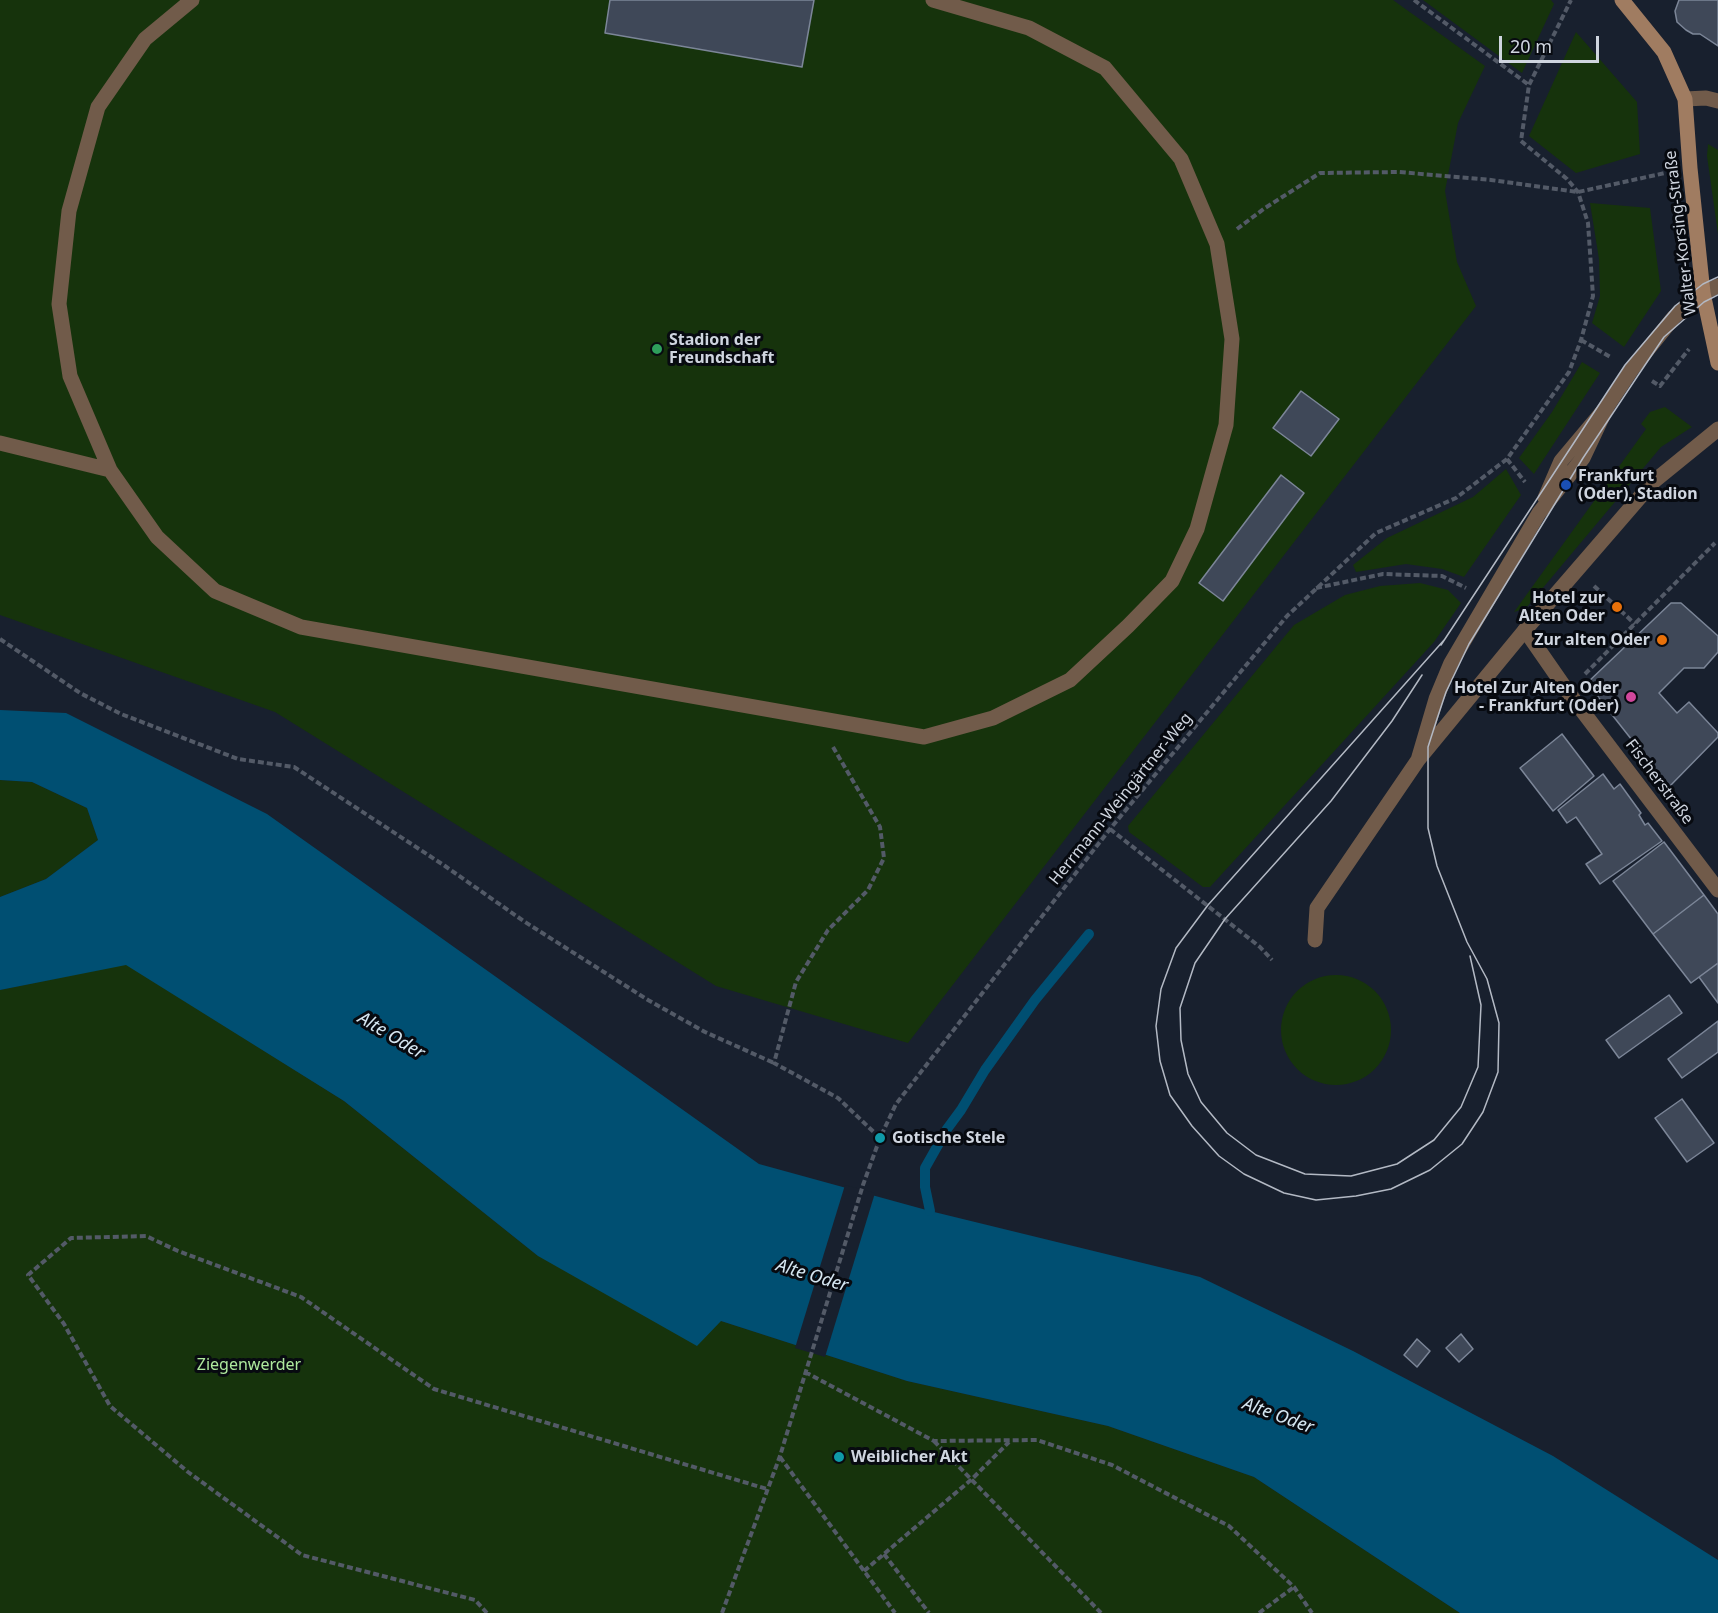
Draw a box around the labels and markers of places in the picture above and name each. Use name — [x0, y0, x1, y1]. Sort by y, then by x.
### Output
place label: Stadion der Freundschaft — [669, 330, 774, 368]
marker: Stadion der Freundschaft — [650, 342, 664, 356]
place label: Frankfurt (Oder), Stadion — [1578, 466, 1698, 504]
marker: Frankfurt (Oder), Stadion — [1559, 478, 1573, 492]
place label: Hotel zur Alten Oder — [1519, 588, 1605, 626]
marker: Hotel zur Alten Oder — [1610, 600, 1624, 614]
place label: Zur alten Oder — [1534, 630, 1650, 650]
marker: Zur alten Oder — [1655, 633, 1669, 647]
place label: Hotel Zur Alten Oder - Frankfurt (Oder) — [1454, 678, 1619, 716]
marker: Hotel Zur Alten Oder - Frankfurt (Oder) — [1624, 690, 1638, 704]
place label: Gotische Stele — [892, 1128, 1005, 1148]
marker: Gotische Stele — [873, 1131, 887, 1145]
place label: Weiblicher Akt — [851, 1447, 968, 1467]
marker: Weiblicher Akt — [832, 1450, 846, 1464]

